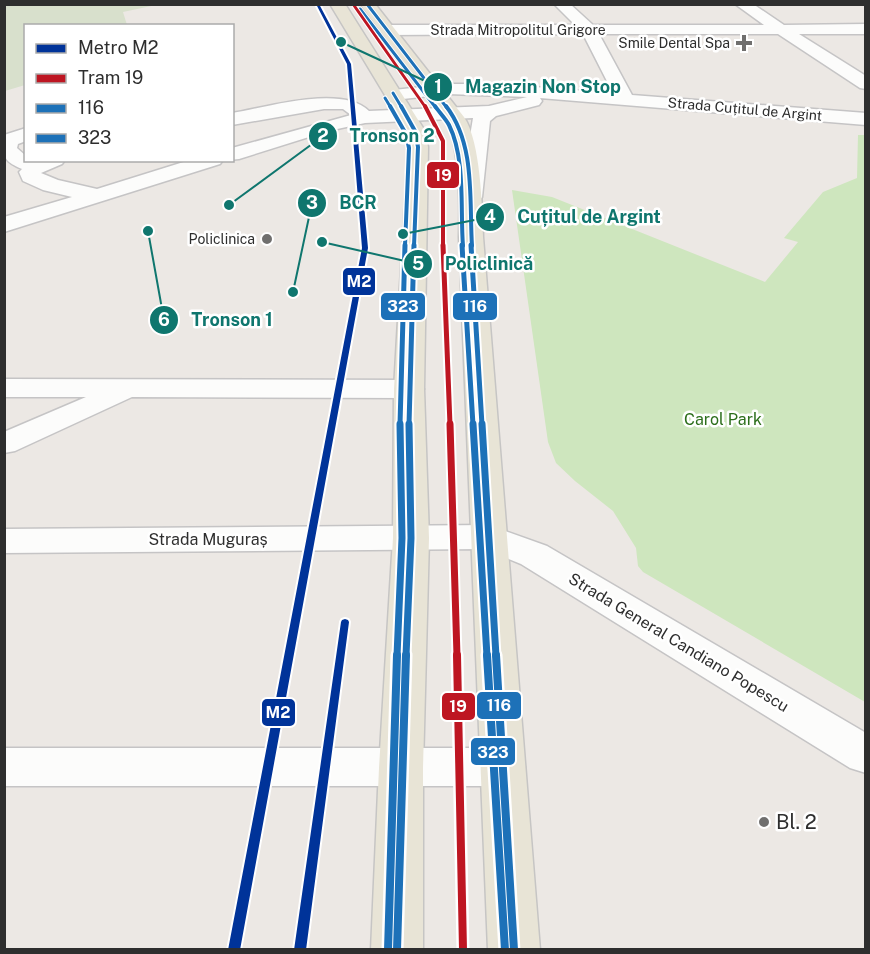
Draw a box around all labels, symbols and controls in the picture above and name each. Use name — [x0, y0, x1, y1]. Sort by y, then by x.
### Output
street label: Strada Mitropolitul Grigore — [430, 22, 606, 38]
legend — [24, 24, 234, 162]
marker: Smile Dental Spa — [735, 34, 753, 52]
place label: Smile Dental Spa — [618, 35, 730, 51]
text: Metro M2 — [78, 37, 159, 58]
text: Tram 19 — [78, 67, 143, 88]
callout: Magazin Non Stop — [423, 69, 633, 105]
text: 1 — [434, 76, 442, 97]
text: Magazin Non Stop — [465, 76, 621, 97]
street label: Strada Cuțitul de Argint — [667, 94, 823, 124]
text: 116 — [78, 97, 104, 118]
callout: Tronson 2 — [308, 118, 447, 154]
text: 2 — [317, 125, 329, 146]
text: Tronson 2 — [349, 125, 435, 146]
text: 323 — [78, 127, 111, 148]
line badge: 19 — [426, 161, 460, 189]
text: 19 — [434, 166, 452, 185]
callout: BCR — [297, 185, 389, 221]
text: 3 — [306, 192, 318, 213]
text: BCR — [339, 192, 377, 213]
callout: Cuțitul de Argint — [475, 199, 673, 235]
text: 4 — [484, 206, 496, 227]
text: Cuțitul de Argint — [517, 206, 661, 227]
place label: Policlinica — [189, 231, 255, 247]
marker: Policlinica — [260, 232, 274, 246]
callout: Policlinică — [403, 246, 545, 282]
text: 5 — [412, 253, 424, 274]
text: Policlinică — [445, 253, 533, 274]
line badge: M2 — [342, 267, 376, 296]
text: M2 — [347, 272, 371, 291]
line badge: 323 — [380, 292, 426, 321]
line badge: 116 — [452, 292, 498, 321]
text: 323 — [387, 297, 419, 316]
text: 116 — [463, 297, 487, 316]
callout: Tronson 1 — [149, 302, 285, 338]
text: 6 — [158, 309, 170, 330]
text: Tronson 1 — [191, 309, 273, 330]
park label: Carol Park — [684, 410, 762, 429]
street label: Strada Muguraș — [148, 530, 268, 549]
street label: Strada General Candiano Popescu — [565, 569, 792, 716]
line badge: 116 — [476, 691, 522, 720]
line badge: 19 — [441, 692, 476, 721]
text: 116 — [487, 696, 511, 715]
text: 19 — [449, 697, 467, 716]
line badge: M2 — [261, 698, 296, 727]
text: M2 — [266, 703, 290, 722]
line badge: 323 — [470, 737, 516, 766]
text: 323 — [477, 743, 509, 762]
place label: Bl. 2 — [776, 810, 817, 834]
marker: Bl. 2 — [757, 815, 771, 829]

